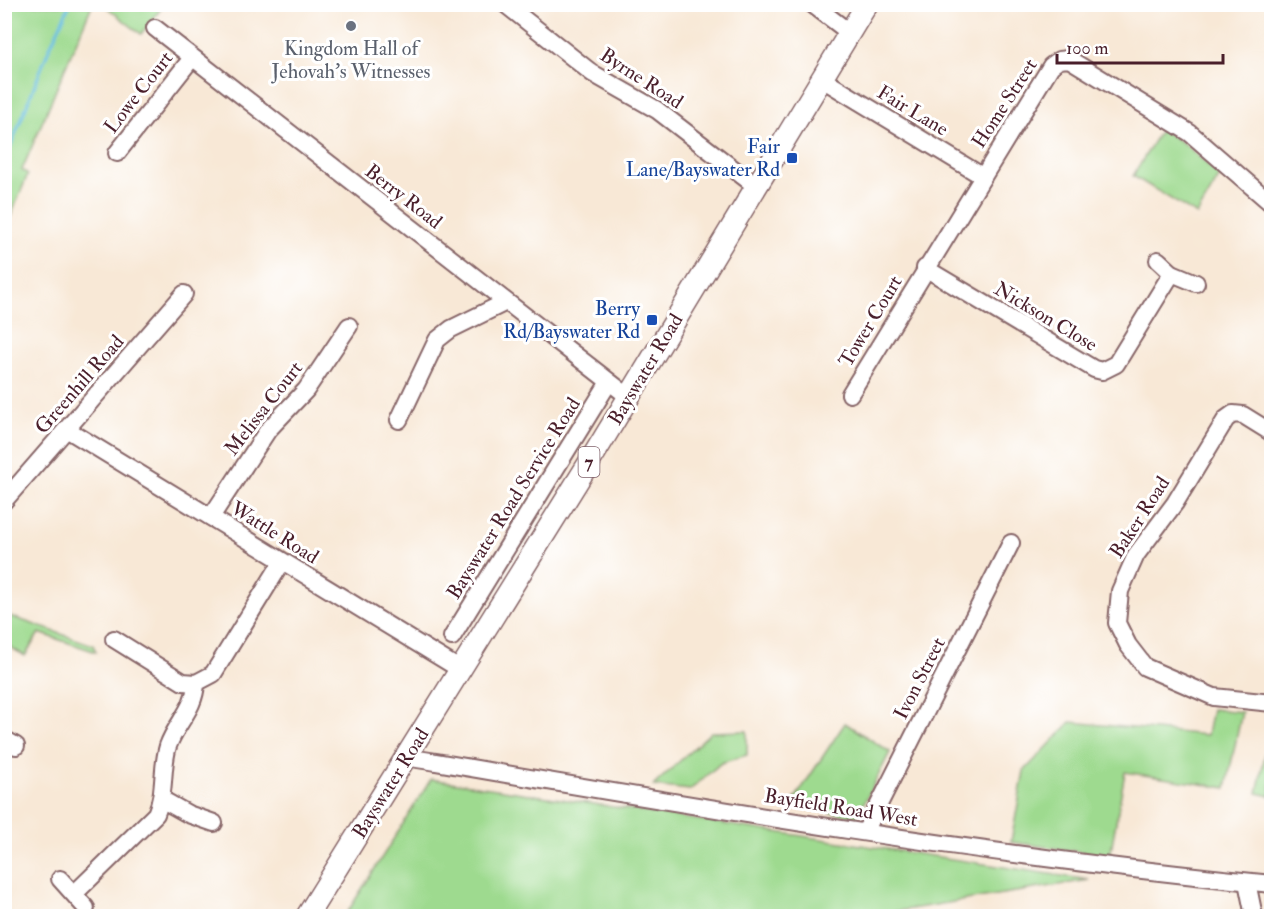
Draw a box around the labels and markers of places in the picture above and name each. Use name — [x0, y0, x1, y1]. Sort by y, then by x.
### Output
marker: Kingdom Hall of Jehovah's Witnesses — [344, 19, 358, 33]
place label: Kingdom Hall of Jehovah's Witnesses — [271, 36, 431, 84]
place label: Fair Lane/Bayswater Rd — [626, 134, 781, 182]
marker: Fair Lane/Bayswater Rd — [785, 151, 799, 165]
place label: Berry Rd/Bayswater Rd — [503, 296, 641, 344]
marker: Berry Rd/Bayswater Rd — [645, 313, 659, 327]

